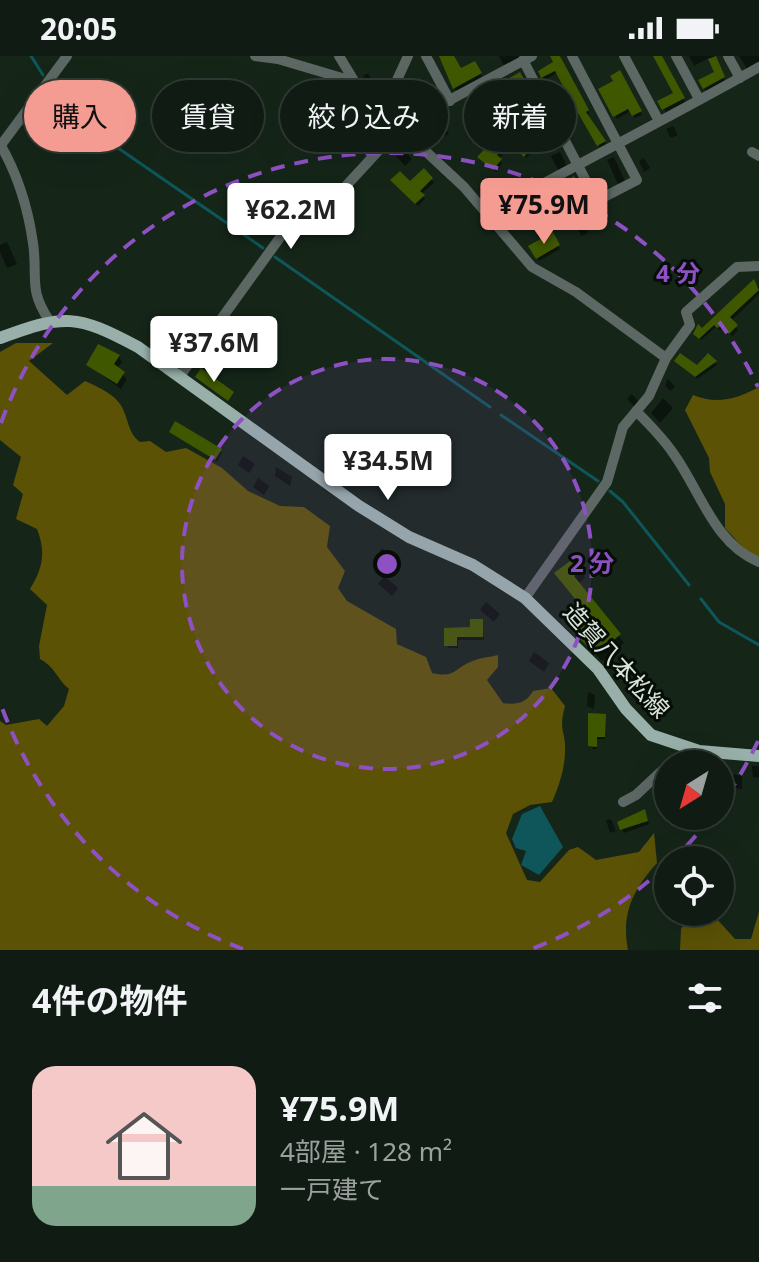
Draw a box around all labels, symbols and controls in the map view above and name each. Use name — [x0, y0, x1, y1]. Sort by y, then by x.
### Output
text: 20:05 — [40, 8, 117, 49]
chip: 購入 — [24, 80, 136, 152]
chip: 賃貸 — [152, 80, 264, 152]
chip: 絞り込み — [280, 80, 448, 152]
chip: 新着 — [464, 80, 576, 152]
pin: ¥75.9M — [479, 178, 609, 246]
pin: ¥62.2M — [226, 183, 356, 251]
text: ¥75.9M — [498, 186, 590, 222]
text: ¥62.2M — [245, 191, 337, 227]
text: 4 分 — [656, 256, 700, 289]
pin: ¥37.6M — [149, 316, 279, 384]
text: ¥37.6M — [168, 324, 260, 360]
pin: ¥34.5M — [323, 434, 453, 502]
text: ¥34.5M — [342, 442, 434, 478]
text: 2 分 — [570, 546, 614, 579]
centre of rings — [373, 550, 401, 578]
street label: 造賀八本松線 — [557, 595, 678, 725]
north arrow — [654, 750, 734, 830]
map controls — [654, 750, 734, 926]
button: locate — [654, 846, 734, 926]
icon: filters — [683, 976, 727, 1020]
text: 4件の物件 — [32, 977, 187, 1023]
text: ¥75.9M — [280, 1085, 399, 1131]
icon: home — [96, 1098, 192, 1194]
text: 4部屋 · 128 m² — [280, 1133, 452, 1169]
text: 一戸建て — [280, 1171, 384, 1207]

